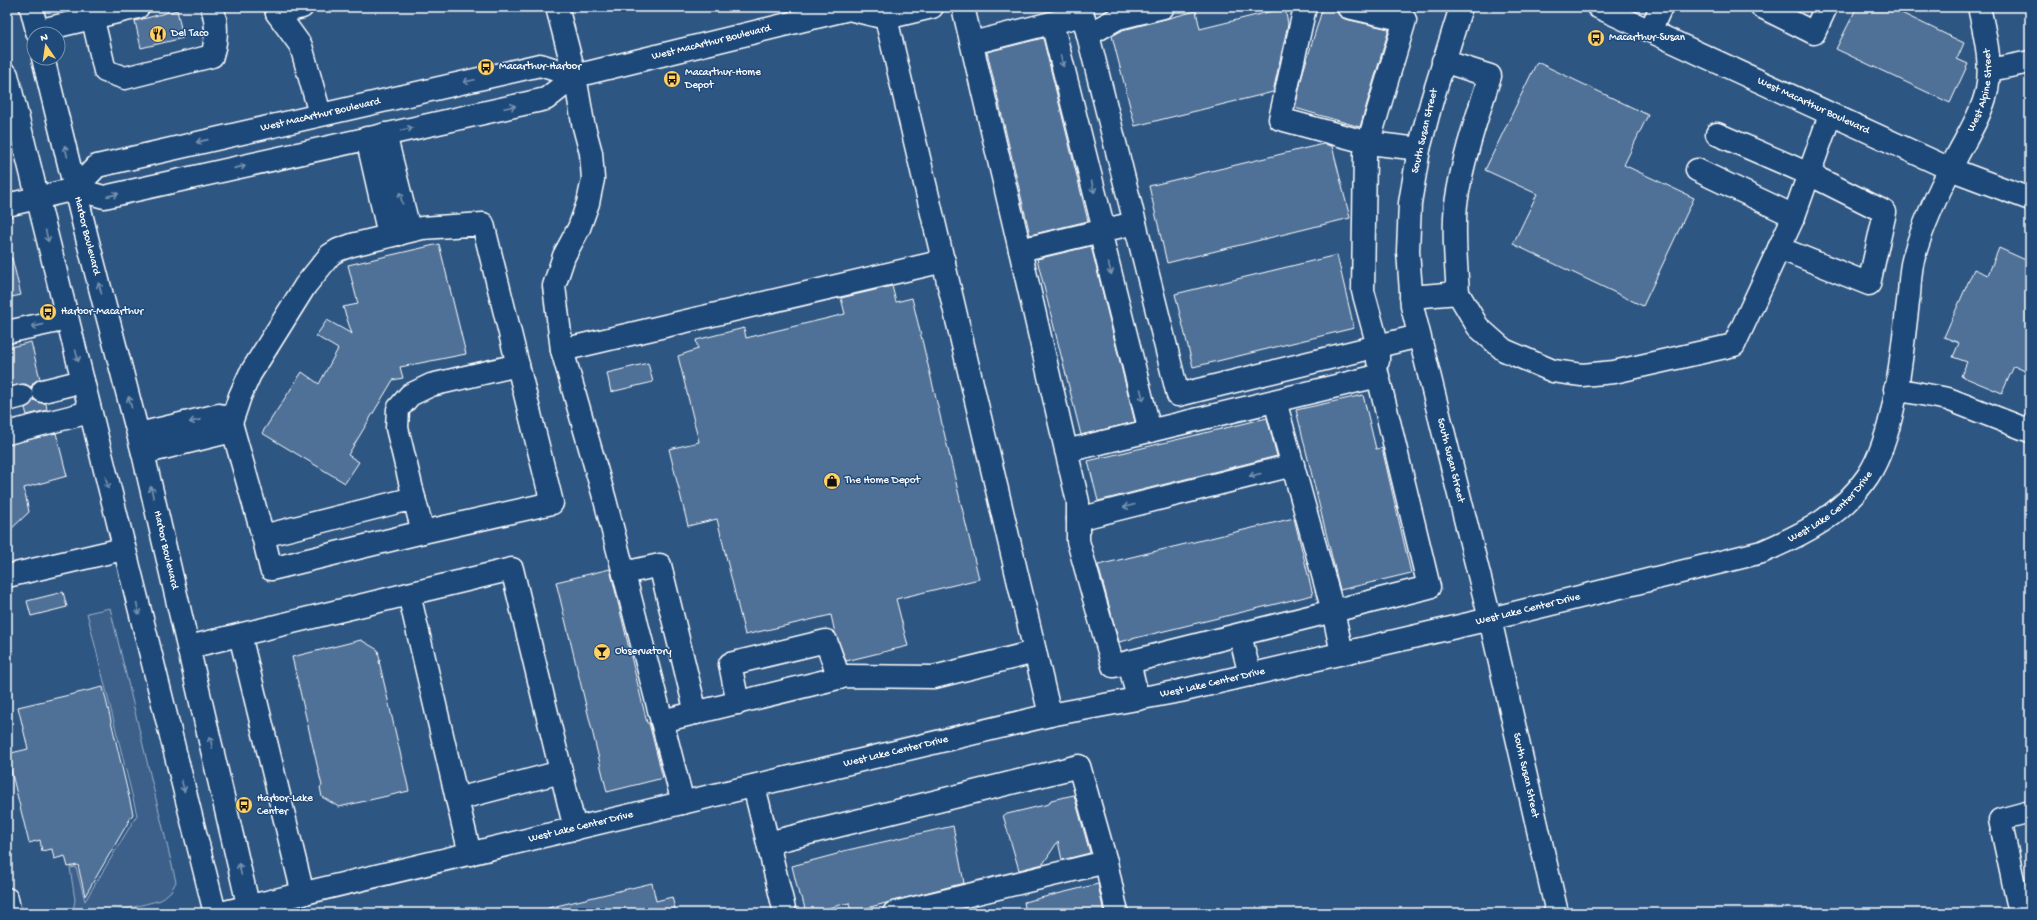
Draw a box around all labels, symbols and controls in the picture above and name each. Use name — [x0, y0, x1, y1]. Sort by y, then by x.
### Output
street label: West MacArthur Boulevard — [651, 22, 774, 63]
restaurant icon: Del Taco — [148, 24, 168, 44]
north arrow — [26, 26, 66, 66]
place label: Del Taco — [170, 28, 209, 40]
bus stop icon: Macarthur-Susan — [1586, 28, 1606, 48]
text: N — [39, 32, 49, 45]
place label: Macarthur-Susan — [1609, 32, 1686, 44]
street label: West Alpine Street — [1965, 46, 1995, 134]
one-way arrow — [1058, 54, 1066, 67]
bus stop icon: Macarthur-Harbor — [476, 57, 496, 77]
place label: Macarthur-Harbor — [499, 61, 582, 73]
place label: Macarthur-Home Depot — [684, 67, 761, 92]
bus stop icon: Macarthur-Home Depot — [662, 69, 682, 89]
street label: West MacArthur Boulevard — [1755, 75, 1873, 138]
one-way arrow — [463, 77, 476, 85]
street label: South Susan Street — [1409, 86, 1441, 175]
street label: West MacArthur Boulevard — [260, 95, 383, 134]
one-way arrow — [503, 102, 516, 110]
one-way arrow — [401, 125, 414, 132]
one-way arrow — [196, 138, 209, 146]
one-way arrow — [62, 145, 69, 158]
one-way arrow — [233, 162, 246, 170]
one-way arrow — [1090, 180, 1098, 193]
one-way arrow — [106, 191, 119, 199]
one-way arrow — [397, 192, 405, 205]
street label: Harbor Boulevard — [71, 195, 103, 278]
one-way arrow — [44, 229, 51, 242]
one-way arrow — [1107, 262, 1114, 275]
one-way arrow — [96, 281, 103, 294]
bus stop icon: Harbor-Macarthur — [38, 302, 58, 322]
place label: Harbor-Macarthur — [61, 306, 144, 318]
one-way arrow — [31, 322, 44, 330]
one-way arrow — [73, 350, 81, 363]
one-way arrow — [1138, 388, 1146, 401]
one-way arrow — [126, 395, 133, 408]
one-way arrow — [189, 417, 202, 425]
street label: South Susan Street — [1434, 417, 1467, 505]
street label: West Lake Center Drive — [1786, 469, 1876, 545]
shop icon: The Home Depot — [822, 471, 842, 491]
one-way arrow — [1249, 471, 1262, 479]
place label: The Home Depot — [844, 475, 921, 487]
one-way arrow — [104, 476, 112, 489]
one-way arrow — [148, 486, 156, 499]
one-way arrow — [1123, 503, 1136, 510]
street label: Harbor Boulevard — [151, 509, 181, 592]
street label: West Lake Center Drive — [1475, 591, 1582, 628]
one-way arrow — [135, 602, 143, 615]
bar icon: Observatory — [592, 642, 612, 662]
place label: Observatory — [615, 646, 672, 658]
street label: West Lake Center Drive — [1159, 665, 1266, 701]
street label: South Susan Street — [1510, 732, 1541, 820]
street label: West Lake Center Drive — [842, 733, 950, 770]
one-way arrow — [206, 736, 214, 749]
one-way arrow — [180, 779, 187, 792]
place label: Harbor-Lake Center — [257, 793, 313, 818]
bus stop icon: Harbor-Lake Center — [234, 795, 254, 815]
street label: West Lake Center Drive — [527, 809, 635, 845]
one-way arrow — [235, 863, 243, 876]

